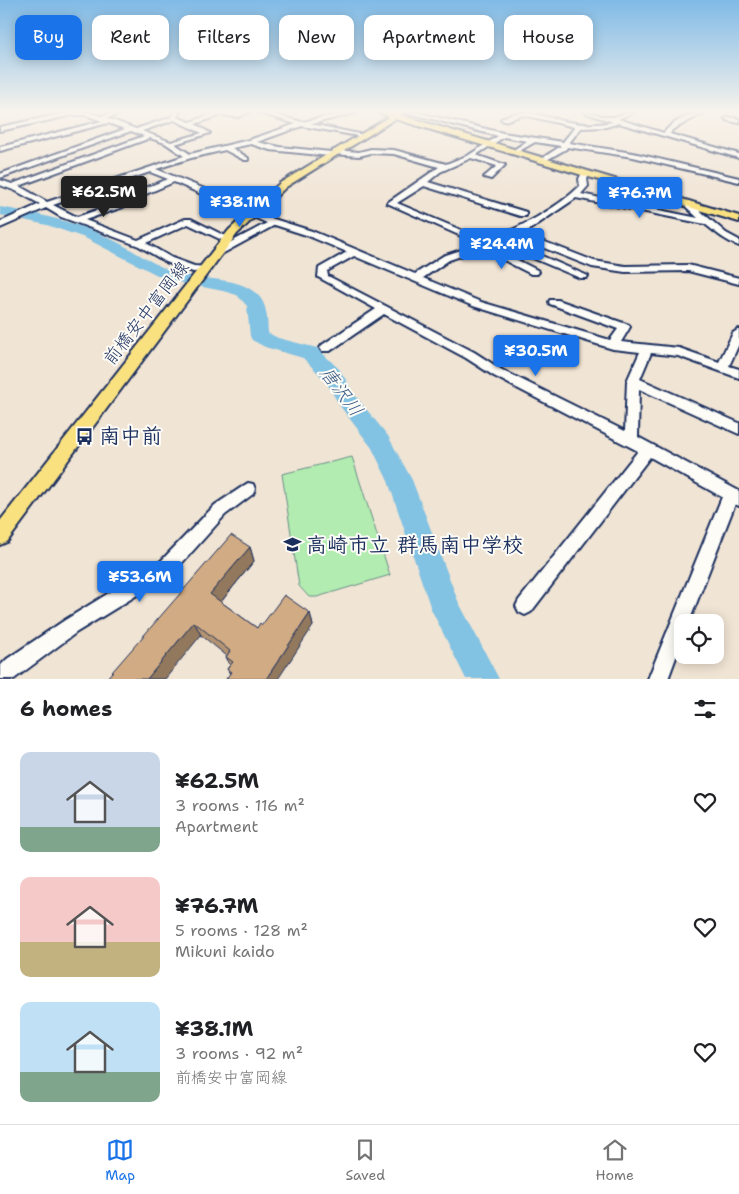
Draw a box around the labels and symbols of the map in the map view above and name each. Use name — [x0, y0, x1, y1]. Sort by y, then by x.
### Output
pin: ¥62.5M — [63, 176, 145, 218]
pin: ¥76.7M — [599, 176, 681, 219]
pin: ¥38.1M — [199, 186, 281, 228]
pin: ¥24.4M — [461, 228, 543, 270]
street label: 前橋安中富岡線 — [98, 256, 194, 370]
pin: ¥30.5M — [495, 334, 577, 377]
water label: 唐沢川 — [314, 361, 369, 422]
place label: 南中前 — [99, 422, 162, 450]
bus stop icon: 南中前 — [75, 426, 95, 446]
place label: 高崎市立 群馬南中学校 — [306, 531, 523, 559]
school or university icon: 高崎市立 群馬南中学校 — [282, 535, 302, 555]
pin: ¥53.6M — [99, 560, 181, 603]

